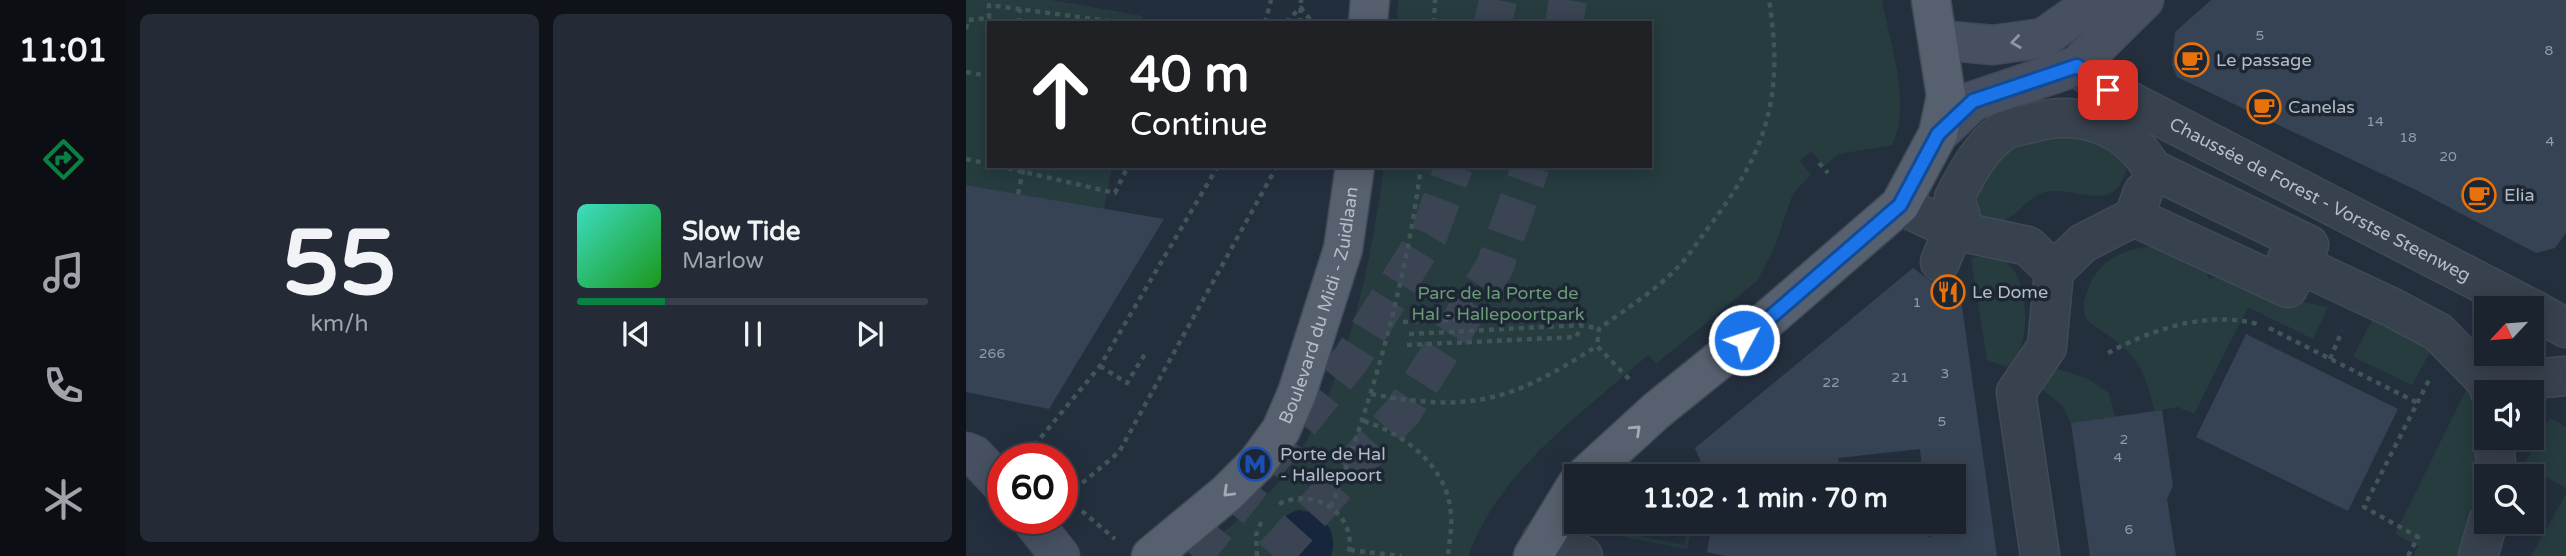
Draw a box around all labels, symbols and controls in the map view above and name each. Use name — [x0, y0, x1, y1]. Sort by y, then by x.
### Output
house number: 5 — [2256, 27, 2264, 44]
text: 11:01 — [19, 32, 107, 70]
one-way arrow — [2011, 34, 2022, 49]
cafe icon: Le passage — [2173, 41, 2211, 79]
house number: 8 — [2545, 42, 2554, 59]
text: 40 m — [1130, 46, 1249, 105]
icon: ahead — [1015, 49, 1106, 140]
place label: Le passage — [2216, 49, 2312, 71]
pin — [2078, 60, 2138, 120]
icon: arrive — [2089, 71, 2127, 109]
cafe icon: Canelas — [2245, 88, 2283, 126]
place label: Canelas — [2288, 96, 2355, 118]
text: Continue — [1130, 106, 1267, 144]
street label: Chaussée de Forest - Vorstse Steenweg — [2166, 113, 2475, 286]
house number: 14 — [2366, 113, 2384, 130]
house number: 18 — [2399, 129, 2417, 146]
house number: 4 — [2546, 133, 2555, 150]
icon: directions — [39, 135, 88, 184]
house number: 20 — [2439, 148, 2457, 165]
cafe icon: Elia — [2460, 176, 2498, 214]
place label: Elia — [2504, 184, 2535, 206]
street label: Boulevard du Midi - Zuidlaan — [1274, 185, 1363, 427]
text: 55 — [282, 209, 397, 319]
text: Slow Tide — [682, 216, 800, 247]
text: Marlow — [682, 247, 764, 275]
icon: music — [39, 248, 88, 297]
restaurant icon: Le Dome — [1929, 273, 1967, 311]
place label: Le Dome — [1972, 281, 2048, 303]
park label: Parc de la Porte de Hal - Hallepoortpark — [1412, 282, 1585, 325]
house number: 1 — [1913, 294, 1921, 311]
north arrow — [2474, 296, 2544, 366]
map controls — [2474, 296, 2544, 534]
position arrow — [1707, 303, 1781, 377]
text: km/h — [311, 310, 368, 338]
icon: previous — [617, 315, 655, 353]
icon: pause — [734, 315, 772, 353]
icon: next — [851, 315, 889, 353]
house number: 266 — [979, 345, 1005, 362]
icon: phone — [39, 361, 88, 410]
house number: 3 — [1941, 365, 1949, 382]
house number: 21 — [1891, 369, 1909, 386]
house number: 22 — [1822, 374, 1840, 391]
button: sound — [2474, 380, 2544, 450]
house number: 5 — [1938, 413, 1946, 430]
one-way arrow — [1628, 425, 1641, 438]
house number: 2 — [2120, 431, 2128, 448]
speed limit sign: 60 — [987, 443, 1078, 534]
place label: Porte de Hal - Hallepoort — [1280, 443, 1386, 486]
metro station icon: Porte de Hal - Hallepoort — [1236, 445, 1274, 483]
house number: 4 — [2114, 449, 2123, 466]
button: search — [2474, 464, 2544, 534]
icon: climate — [39, 475, 88, 524]
one-way arrow — [1223, 483, 1236, 496]
text: 11:02 · 1 min · 70 m — [1642, 483, 1888, 514]
house number: 6 — [2125, 521, 2134, 538]

